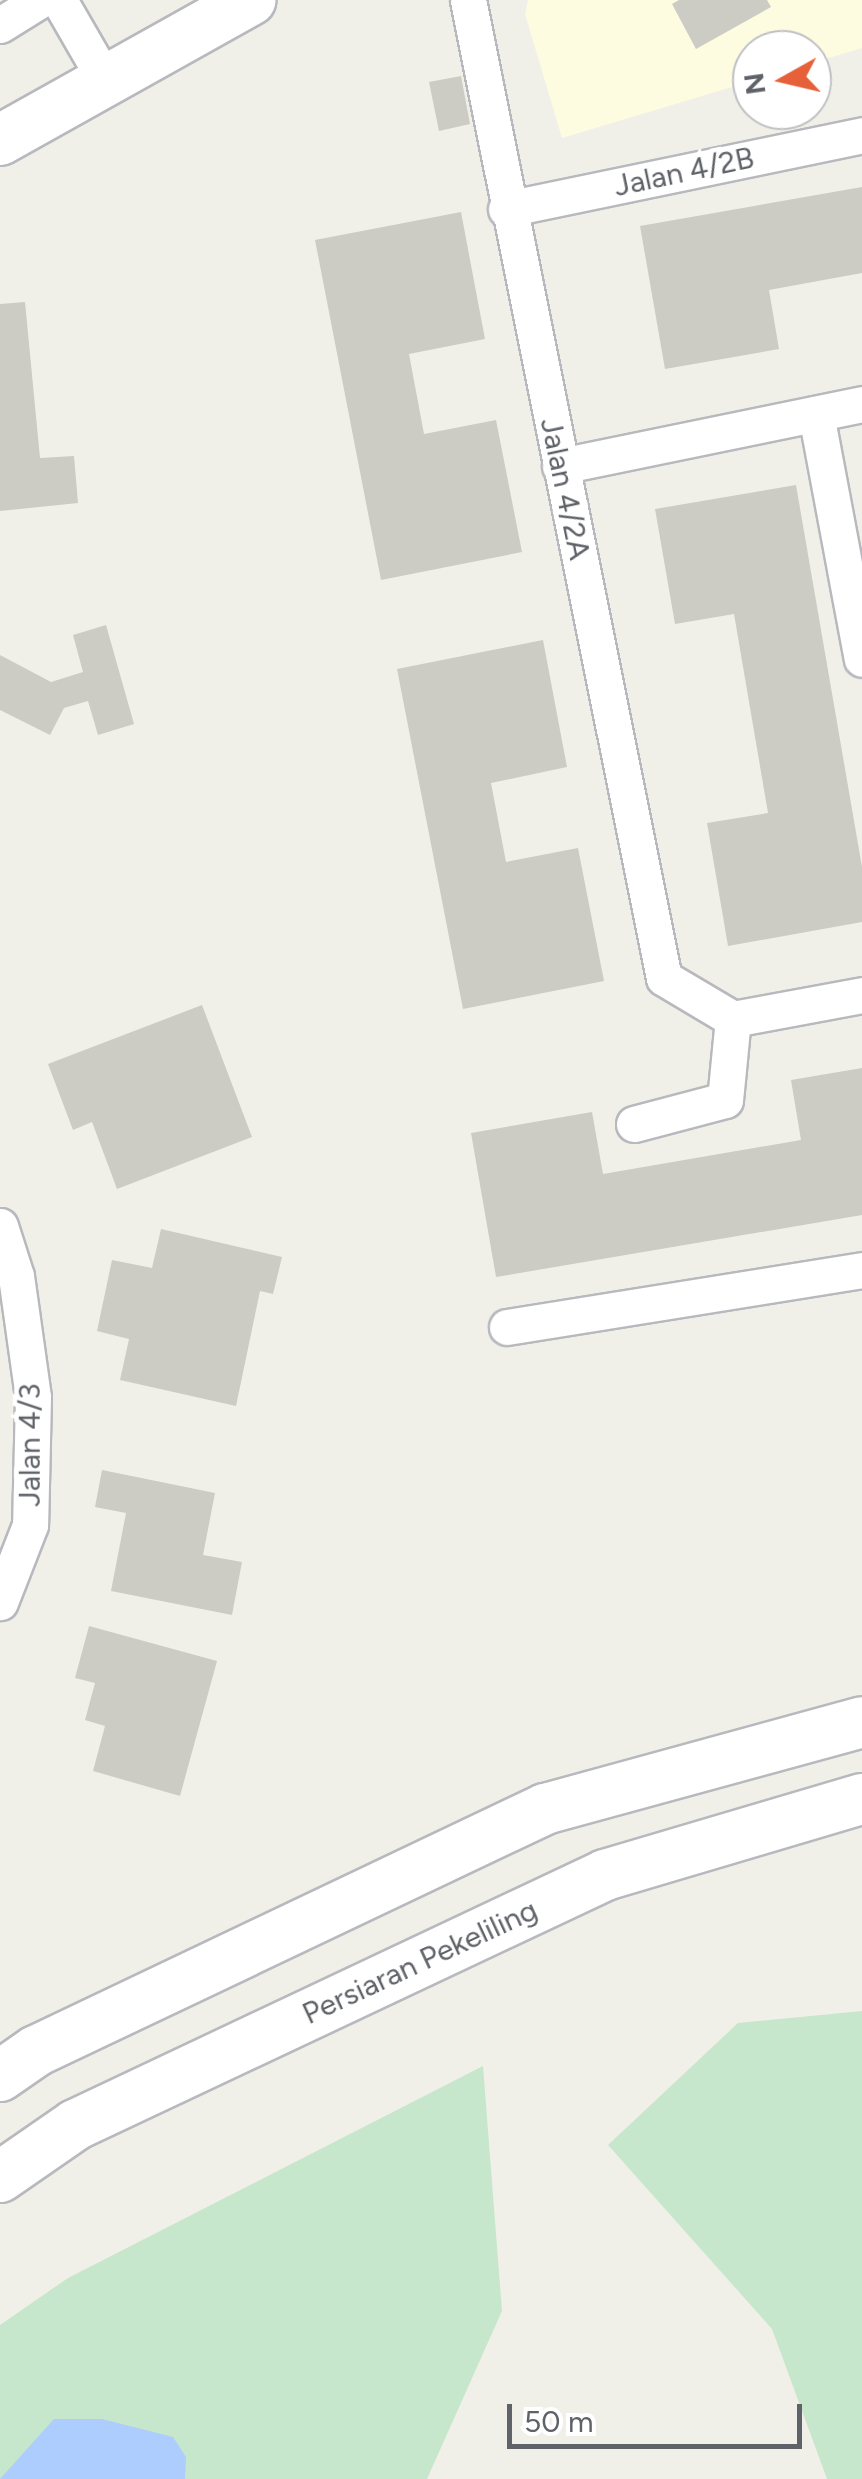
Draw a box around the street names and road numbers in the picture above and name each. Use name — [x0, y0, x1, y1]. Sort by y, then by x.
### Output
street label: Jalan 4/2B — [611, 140, 757, 204]
street label: Jalan 4/2A — [532, 415, 598, 563]
street label: Jalan 4/3 — [12, 1383, 48, 1507]
street label: Persiaran Pekeliling — [297, 1892, 543, 2032]

